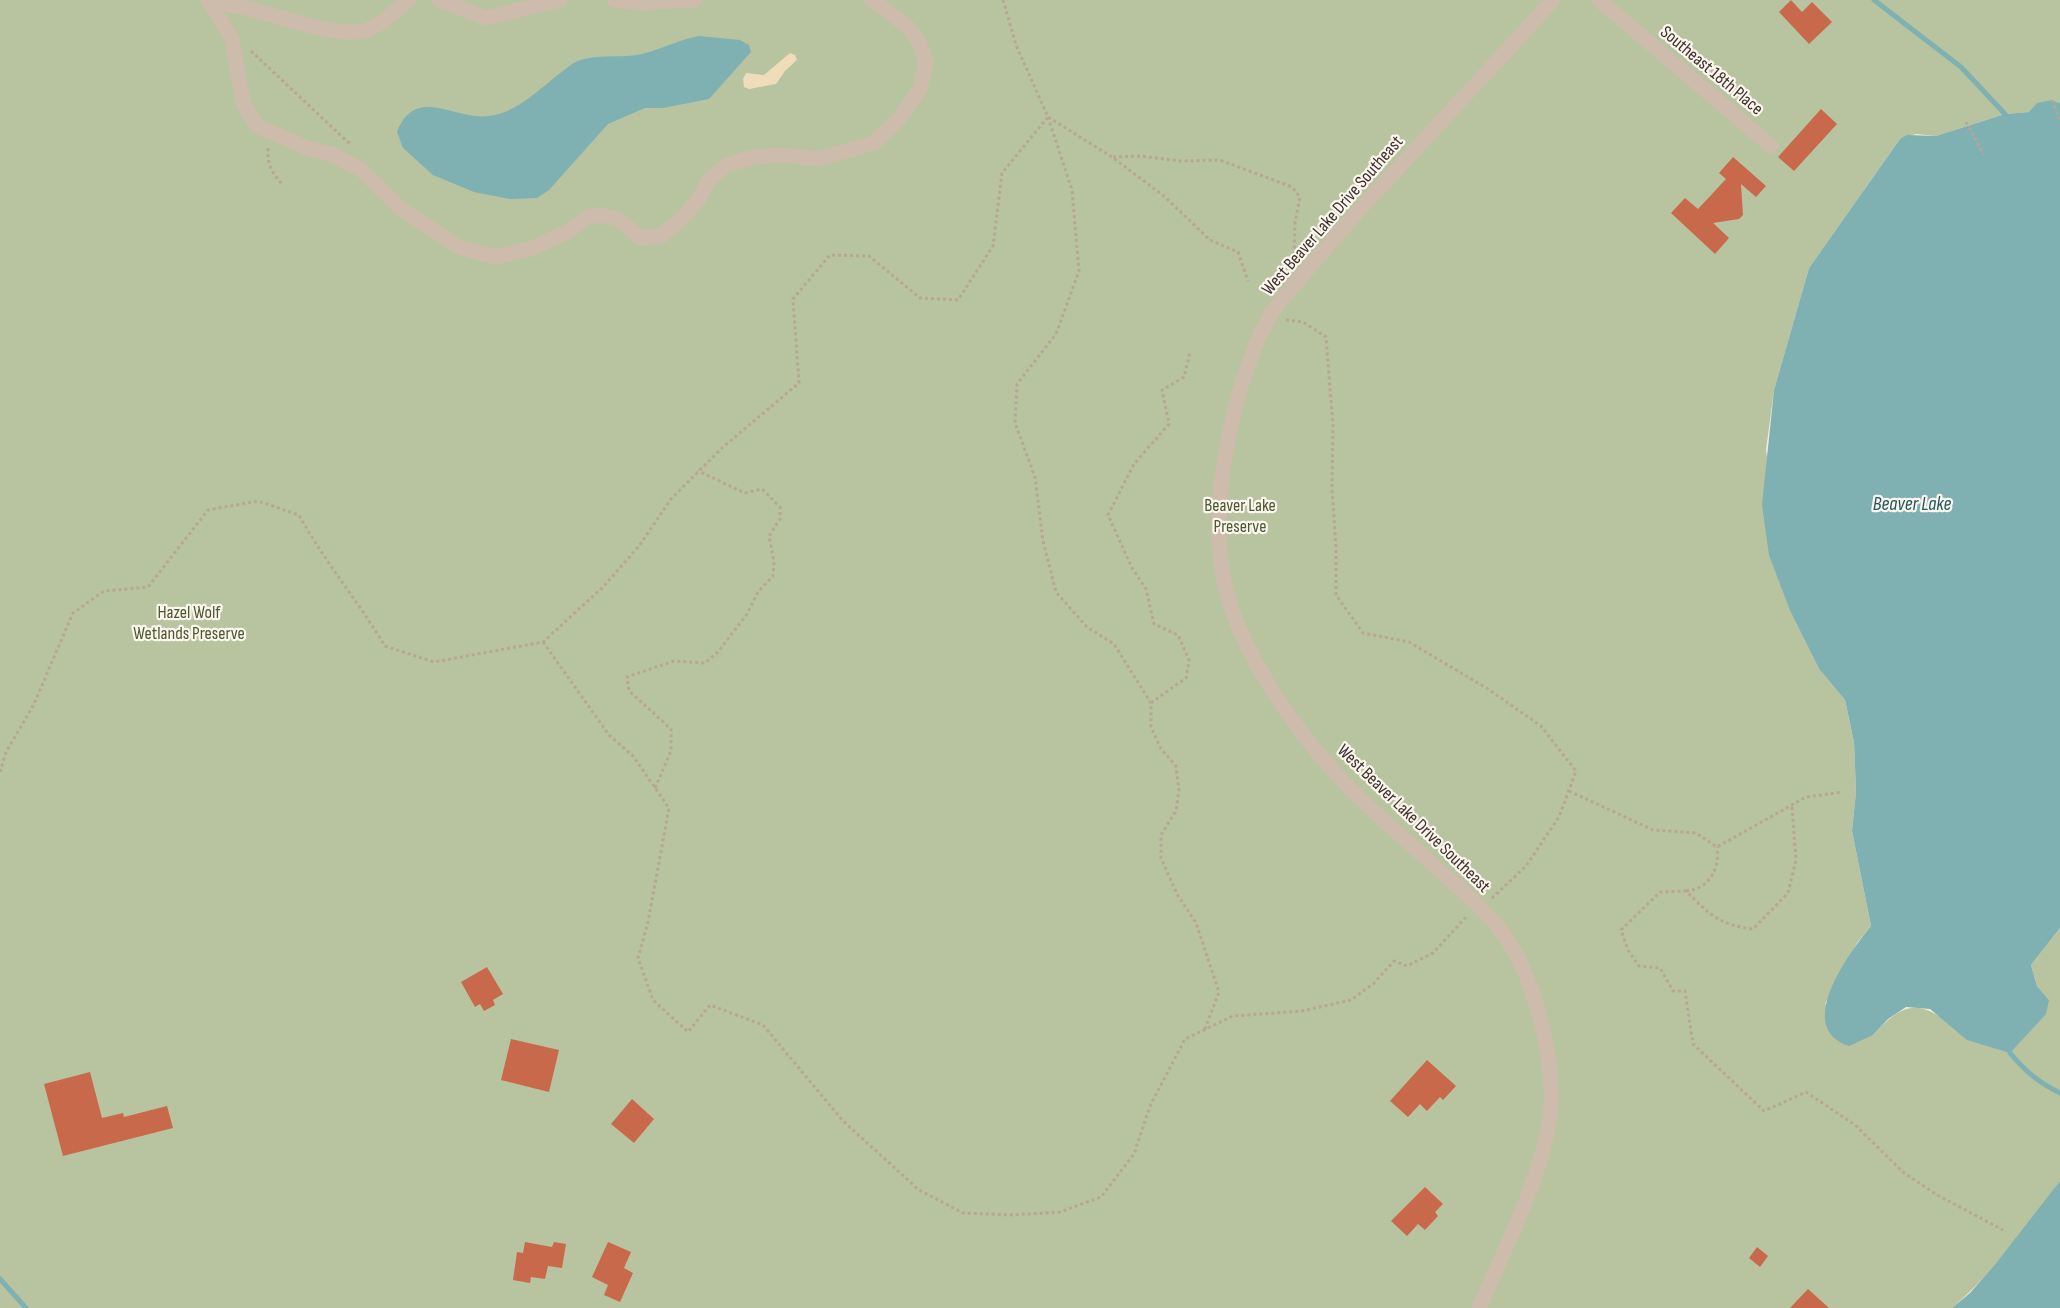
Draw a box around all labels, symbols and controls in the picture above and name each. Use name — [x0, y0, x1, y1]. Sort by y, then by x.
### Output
street label: Southeast 18th Place — [1656, 21, 1767, 119]
street label: West Beaver Lake Drive Southeast — [1257, 131, 1408, 299]
water label: Beaver Lake — [1873, 492, 1952, 516]
park label: Beaver Lake Preserve — [1204, 495, 1276, 537]
park label: Hazel Wolf Wetlands Preserve — [133, 602, 245, 644]
street label: West Beaver Lake Drive Southeast — [1333, 740, 1495, 897]

